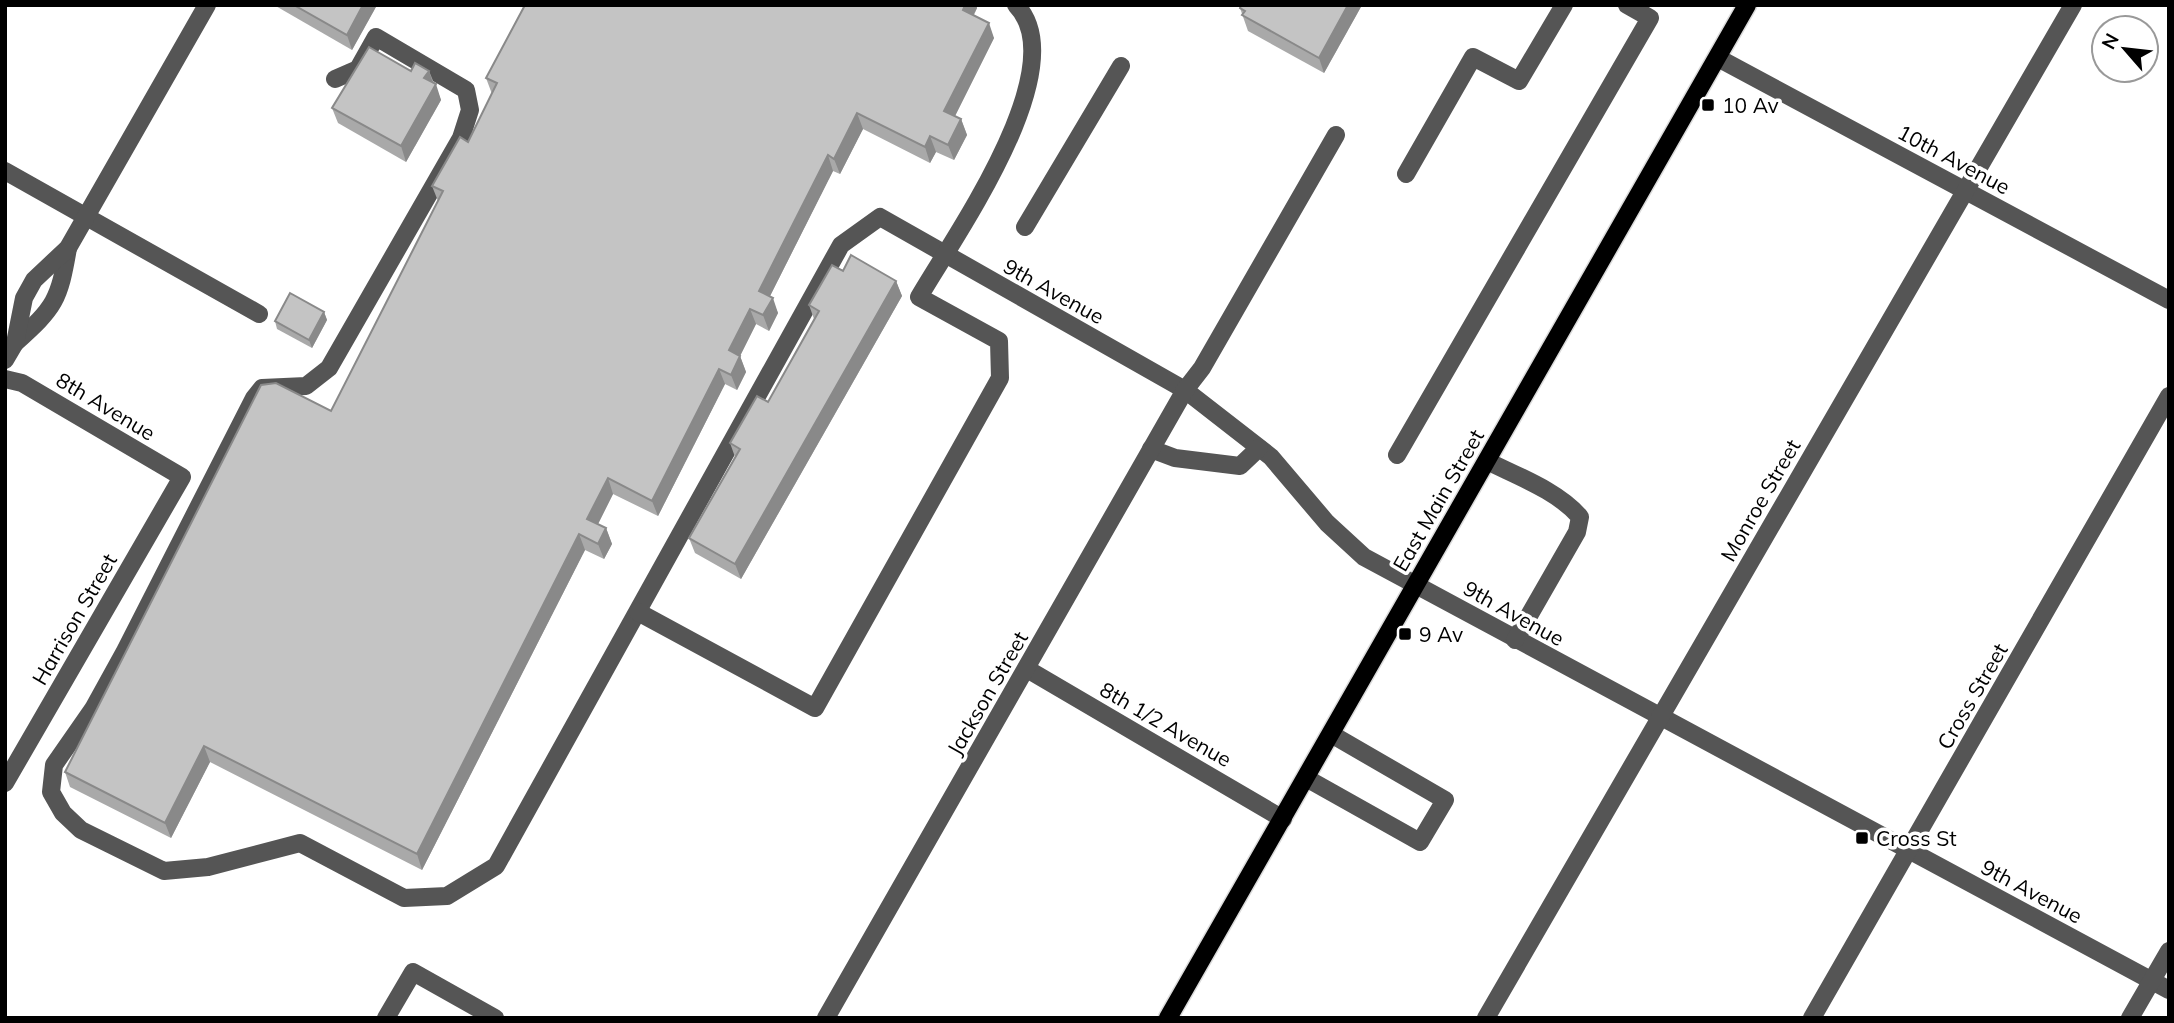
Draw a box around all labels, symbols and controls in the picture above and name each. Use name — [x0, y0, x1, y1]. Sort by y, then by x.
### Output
north arrow — [2090, 14, 2160, 84]
text: N — [2096, 29, 2124, 53]
place label: 10 Av — [1722, 92, 1779, 118]
marker: 10 Av — [1700, 97, 1716, 113]
street label: 10th Avenue — [1893, 119, 2015, 199]
street label: 9th Avenue — [999, 253, 1109, 329]
street label: 8th Avenue — [52, 366, 160, 446]
street label: East Main Street — [1387, 424, 1489, 576]
street label: Monroe Street — [1715, 434, 1805, 566]
street label: Harrison Street — [26, 549, 122, 689]
street label: 9th Avenue — [1459, 575, 1569, 651]
place label: 9 Av — [1419, 621, 1463, 647]
street label: Jackson Street — [941, 626, 1033, 760]
marker: 9 Av — [1397, 626, 1413, 642]
street label: Cross Street — [1931, 638, 2013, 754]
street label: 8th 1/2 Avenue — [1096, 676, 1236, 772]
place label: Cross St — [1876, 825, 1957, 851]
marker: Cross St — [1854, 830, 1870, 846]
street label: 9th Avenue — [1977, 853, 2087, 929]

